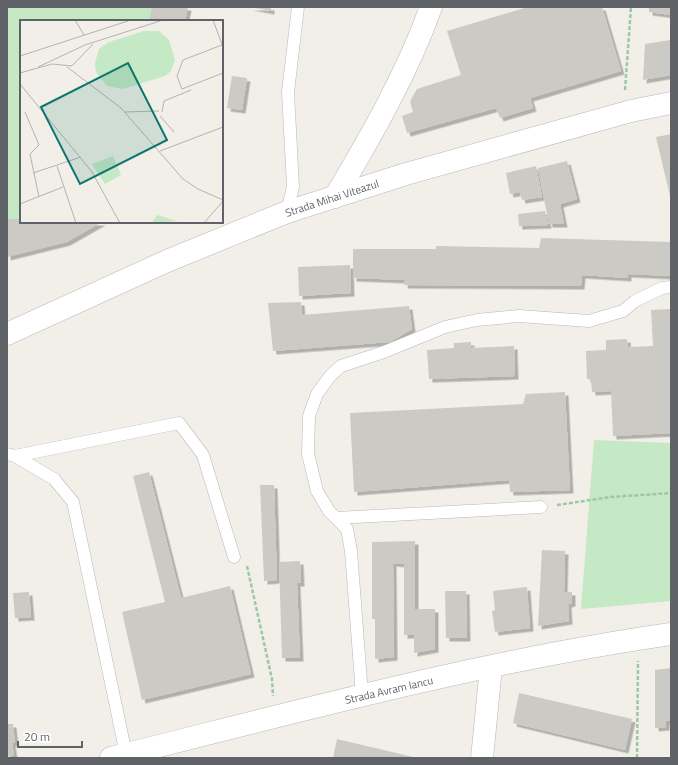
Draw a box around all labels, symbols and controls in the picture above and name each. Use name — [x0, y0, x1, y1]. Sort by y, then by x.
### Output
inset map — [20, 20, 223, 223]
street label: Strada Mihai Viteazul — [283, 175, 381, 221]
street label: Strada Avram Iancu — [343, 672, 435, 708]
scale bar — [18, 723, 82, 749]
text: 20 m — [24, 727, 50, 746]

